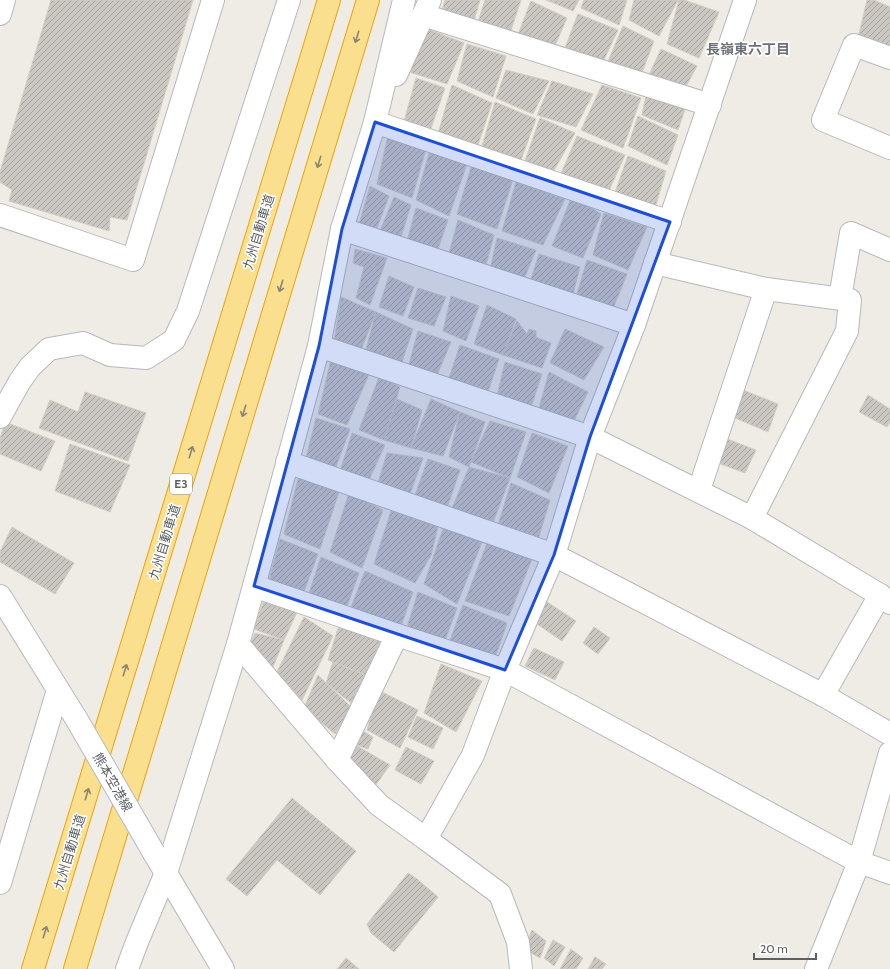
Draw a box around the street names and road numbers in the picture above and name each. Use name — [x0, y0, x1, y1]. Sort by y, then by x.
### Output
street label: 九州自動車道 — [239, 192, 277, 272]
road number: E3 — [170, 474, 192, 494]
street label: 九州自動車道 — [145, 502, 183, 582]
street label: 熊本空港線 — [90, 750, 136, 814]
street label: 九州自動車道 — [50, 812, 88, 892]

